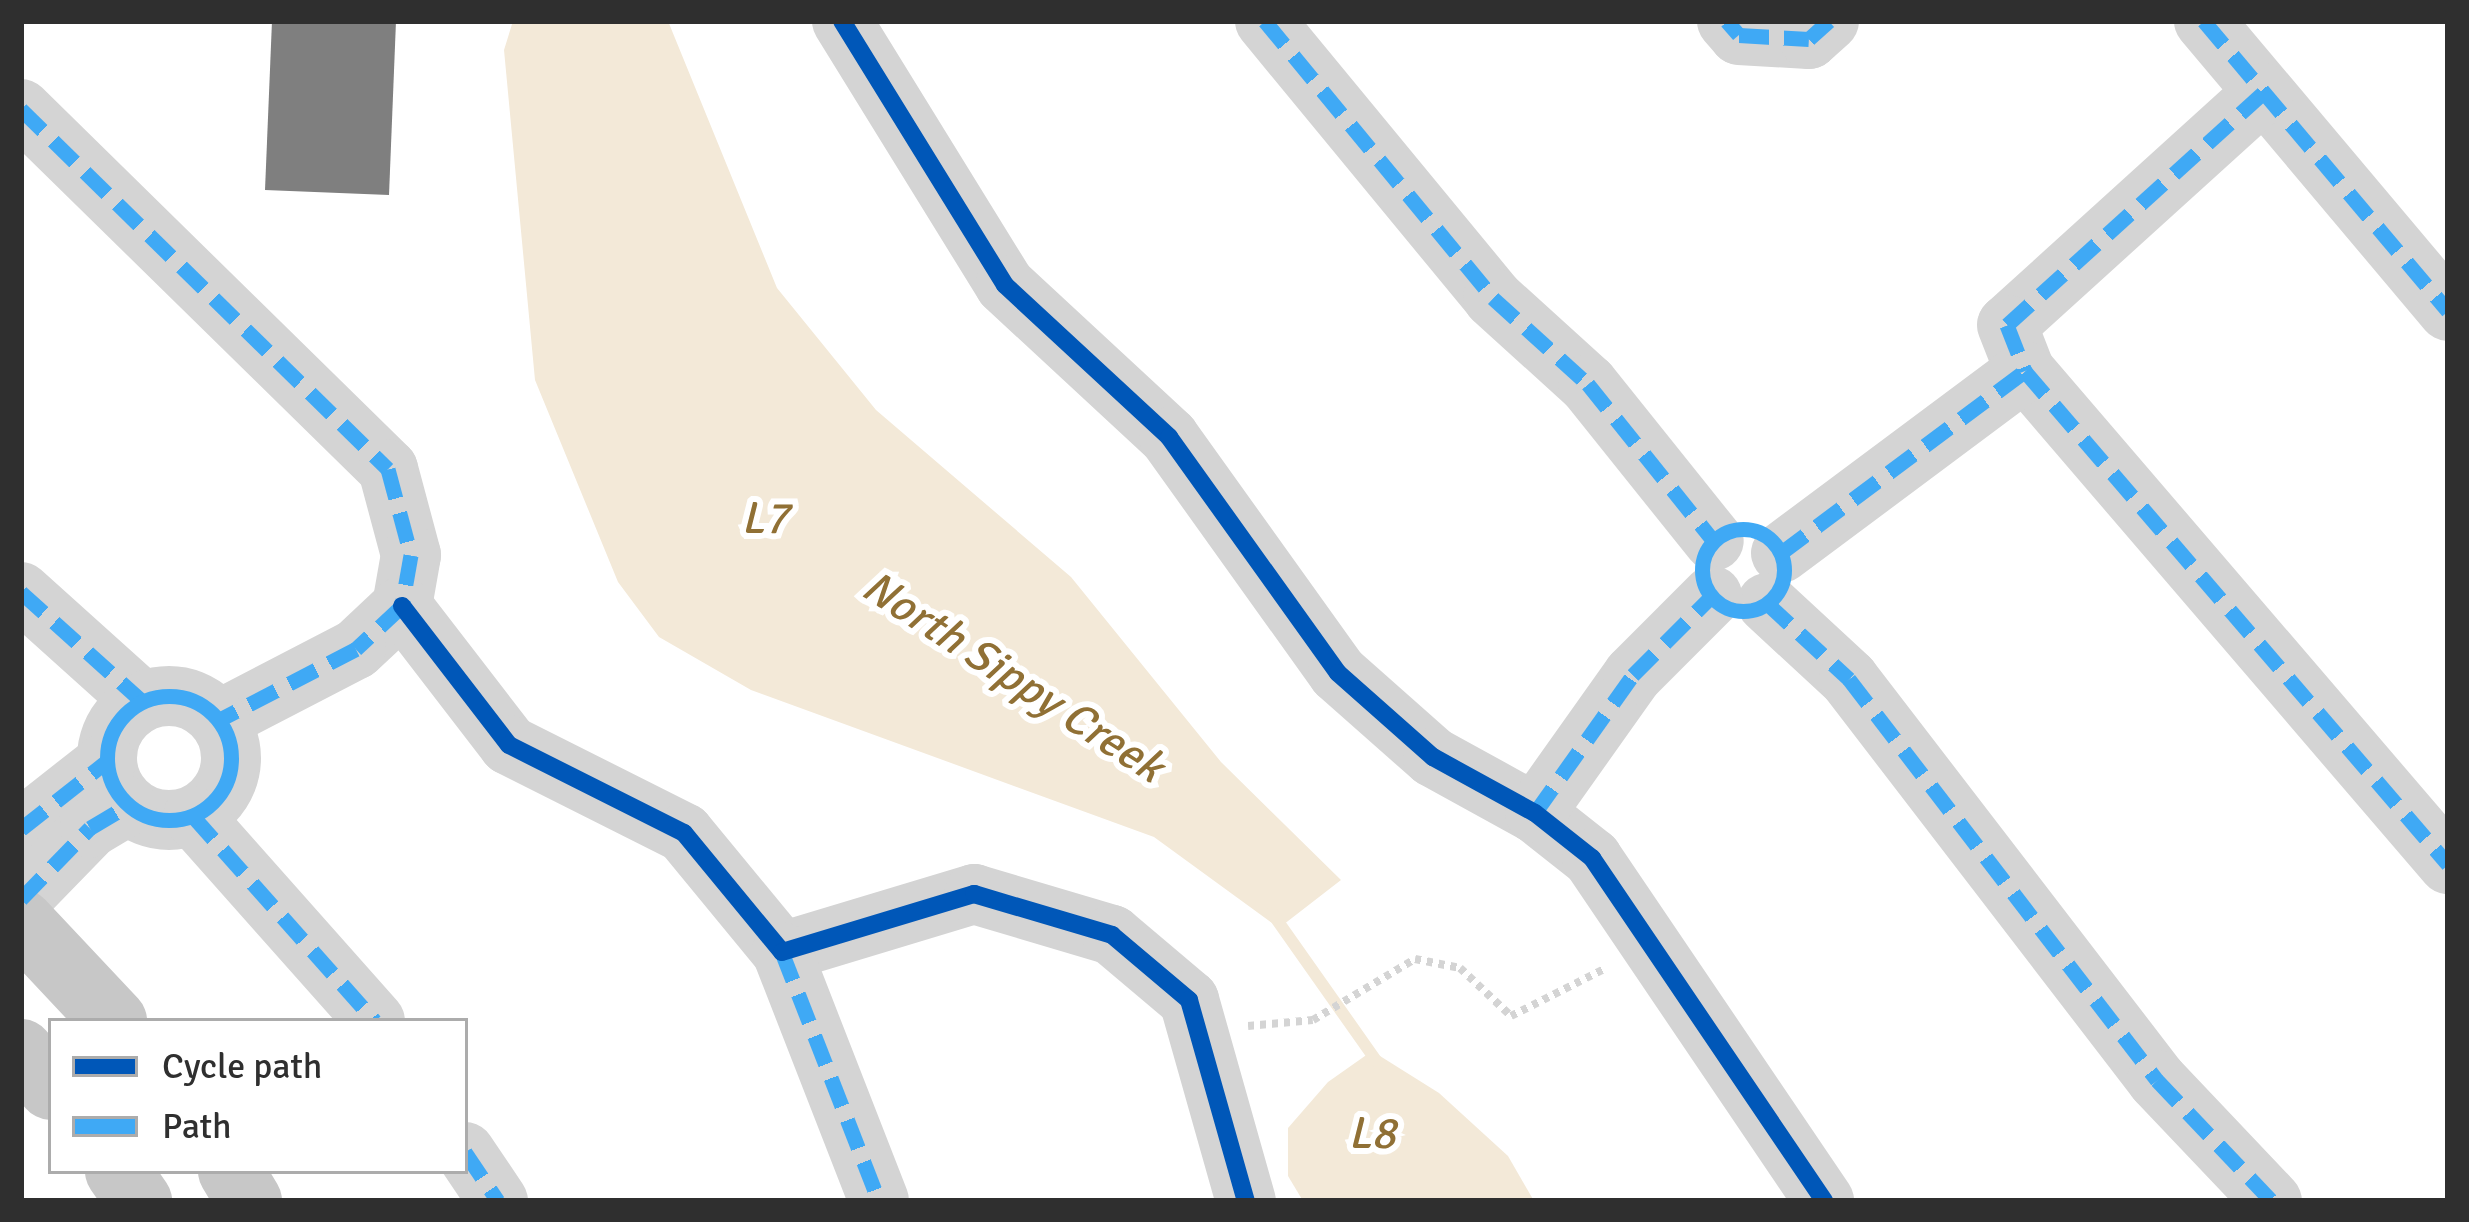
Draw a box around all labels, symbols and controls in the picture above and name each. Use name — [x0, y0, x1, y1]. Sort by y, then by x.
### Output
water label: L7 — [741, 492, 789, 546]
water label: North Sippy Creek — [852, 560, 1174, 794]
legend — [48, 1018, 468, 1174]
text: Cycle path — [162, 1044, 322, 1089]
text: Path — [162, 1104, 232, 1149]
water label: L8 — [1348, 1107, 1396, 1161]

